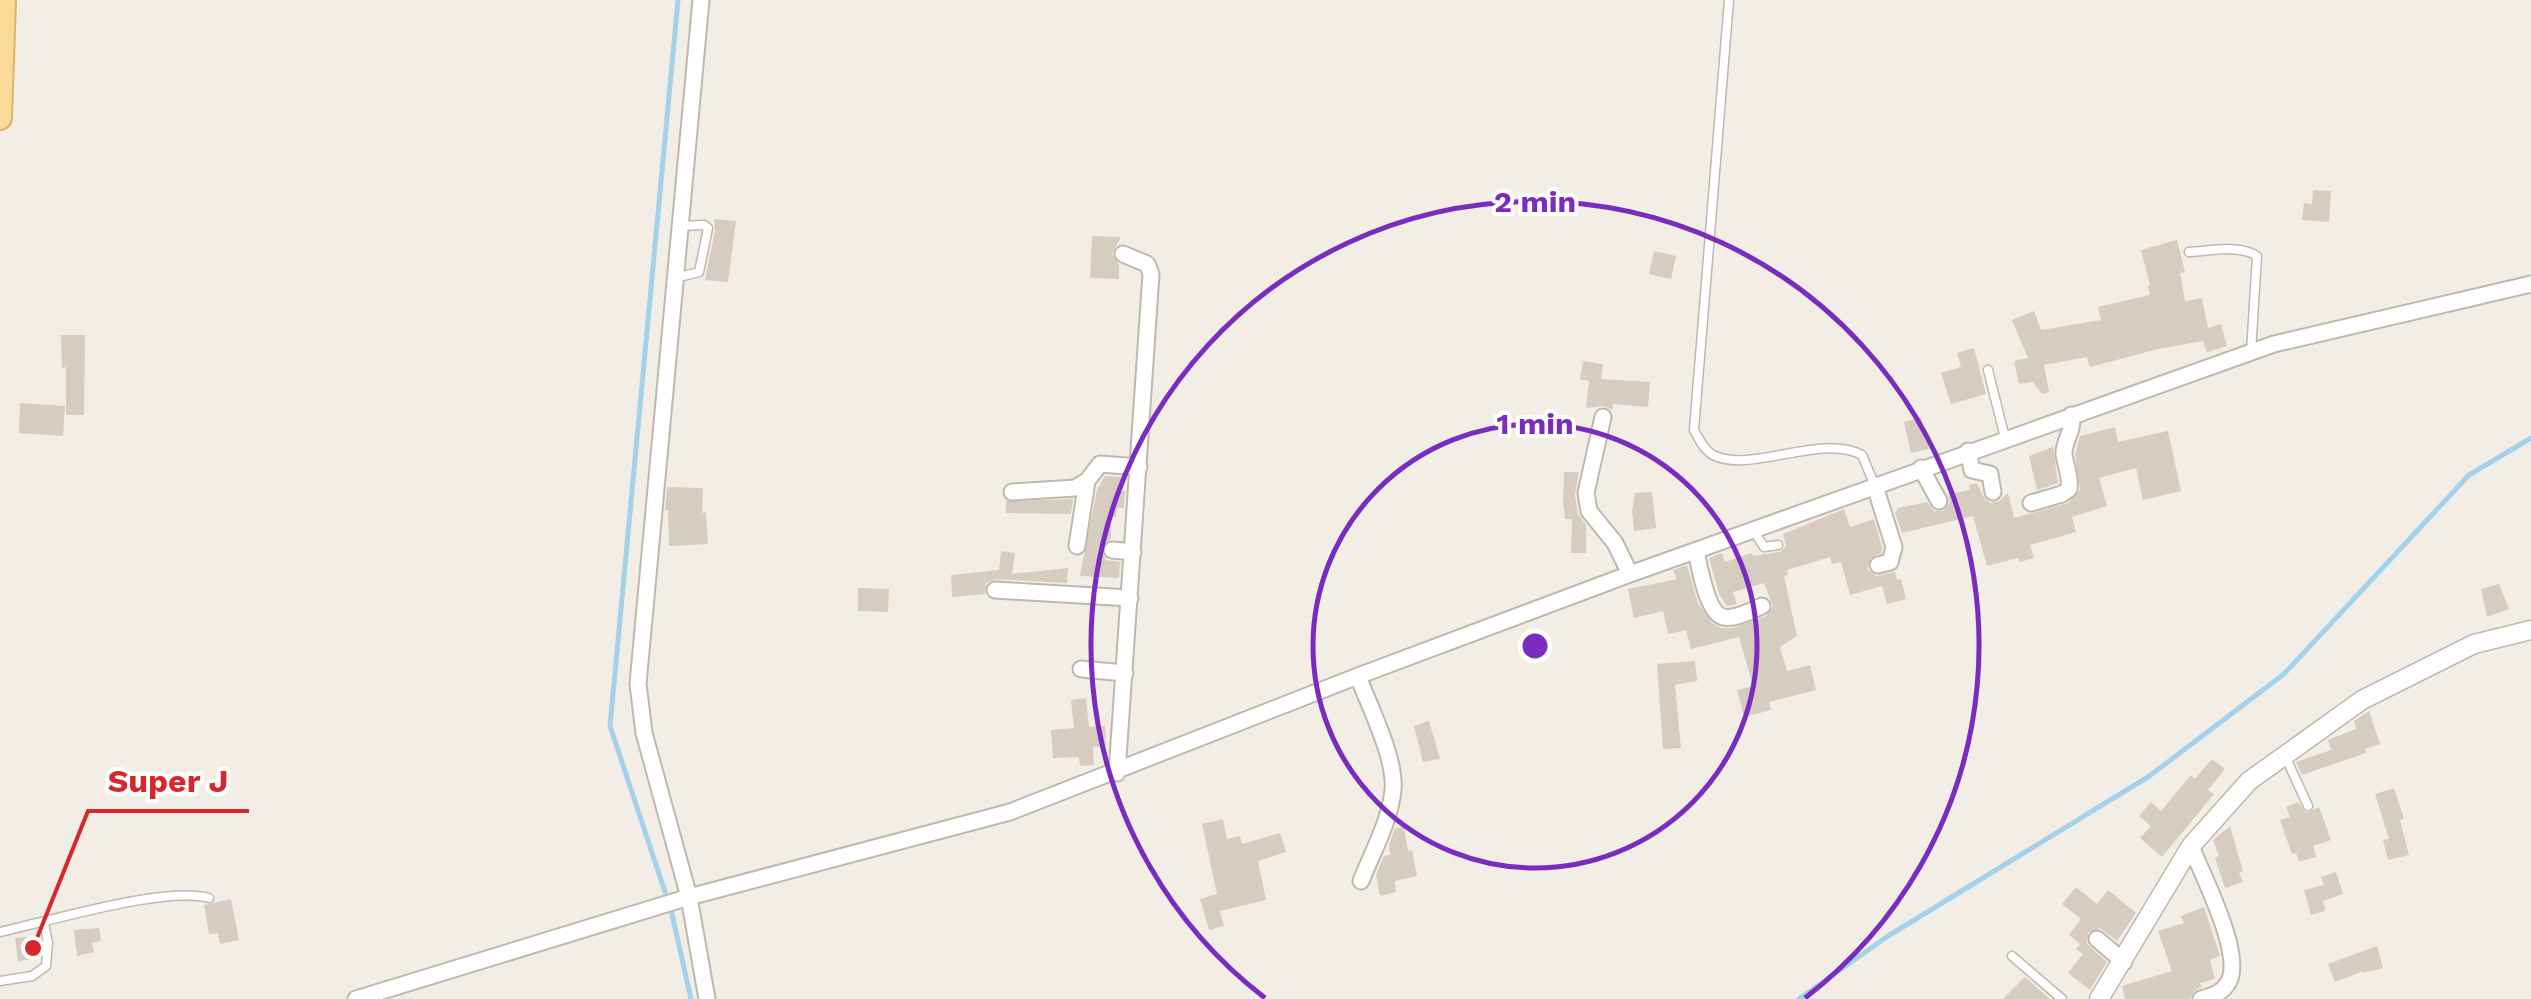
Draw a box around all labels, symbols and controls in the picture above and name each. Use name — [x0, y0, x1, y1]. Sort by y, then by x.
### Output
text: 2 min — [1494, 184, 1576, 219]
text: 1 min — [1496, 406, 1574, 441]
centre of rings — [1517, 628, 1553, 664]
callout: Super J — [88, 749, 249, 811]
text: Super J — [108, 762, 228, 800]

